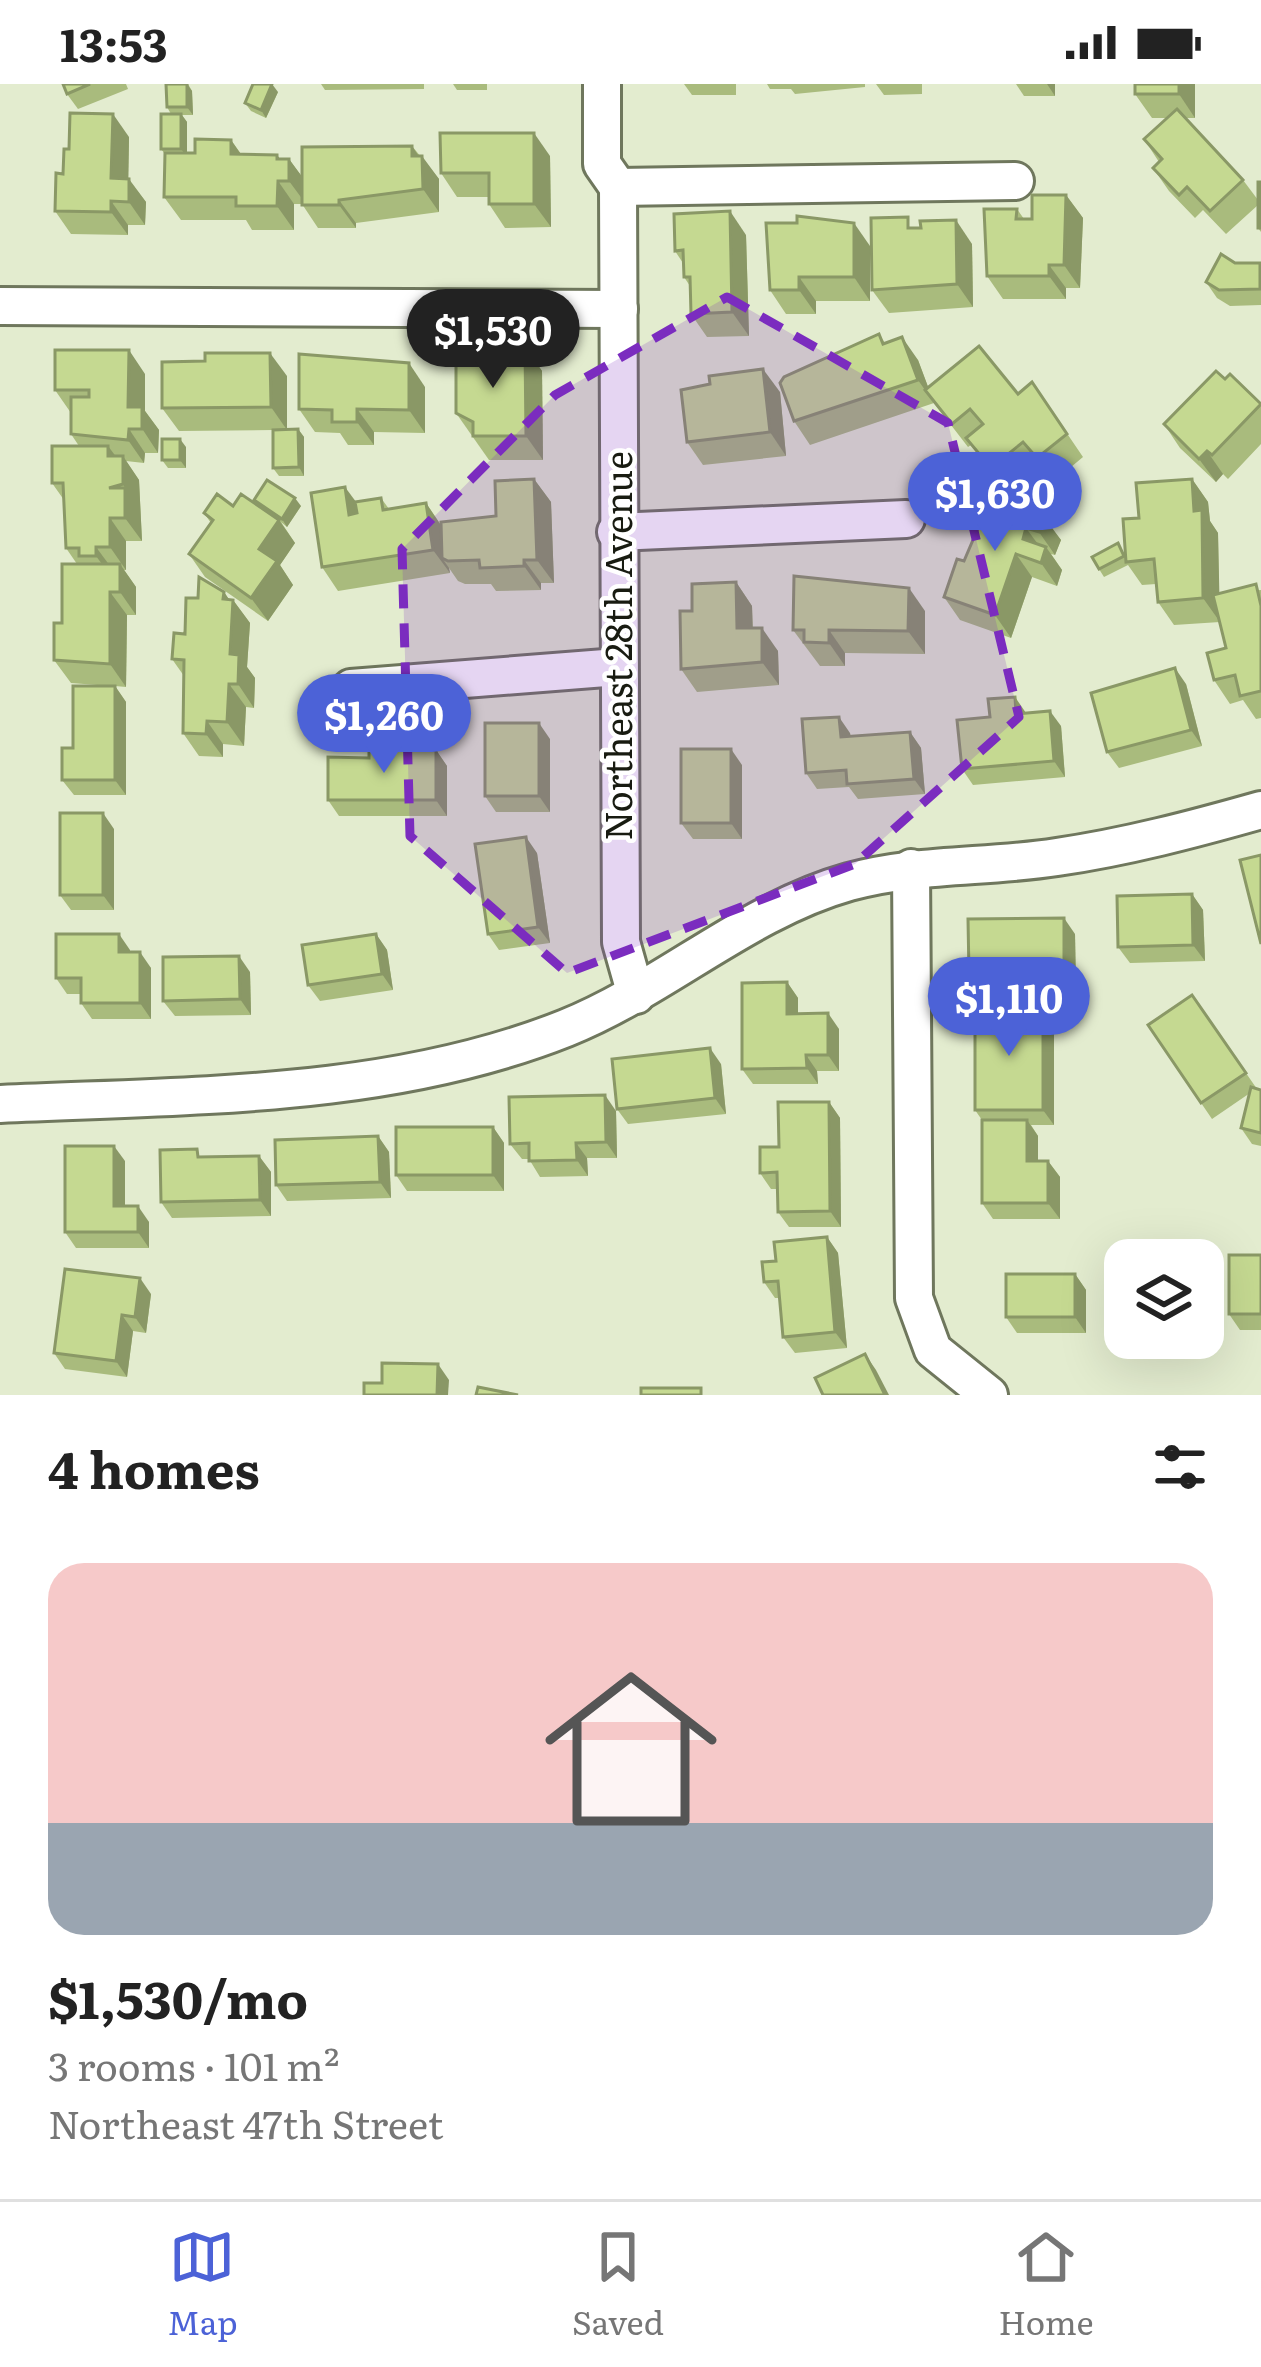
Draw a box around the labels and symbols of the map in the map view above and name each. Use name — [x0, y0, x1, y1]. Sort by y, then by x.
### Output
pin: $1,530 — [395, 289, 591, 391]
street label: Northeast 28th Avenue — [590, 451, 643, 841]
pin: $1,630 — [897, 452, 1093, 554]
pin: $1,260 — [286, 674, 482, 776]
pin: $1,110 — [911, 957, 1107, 1059]

